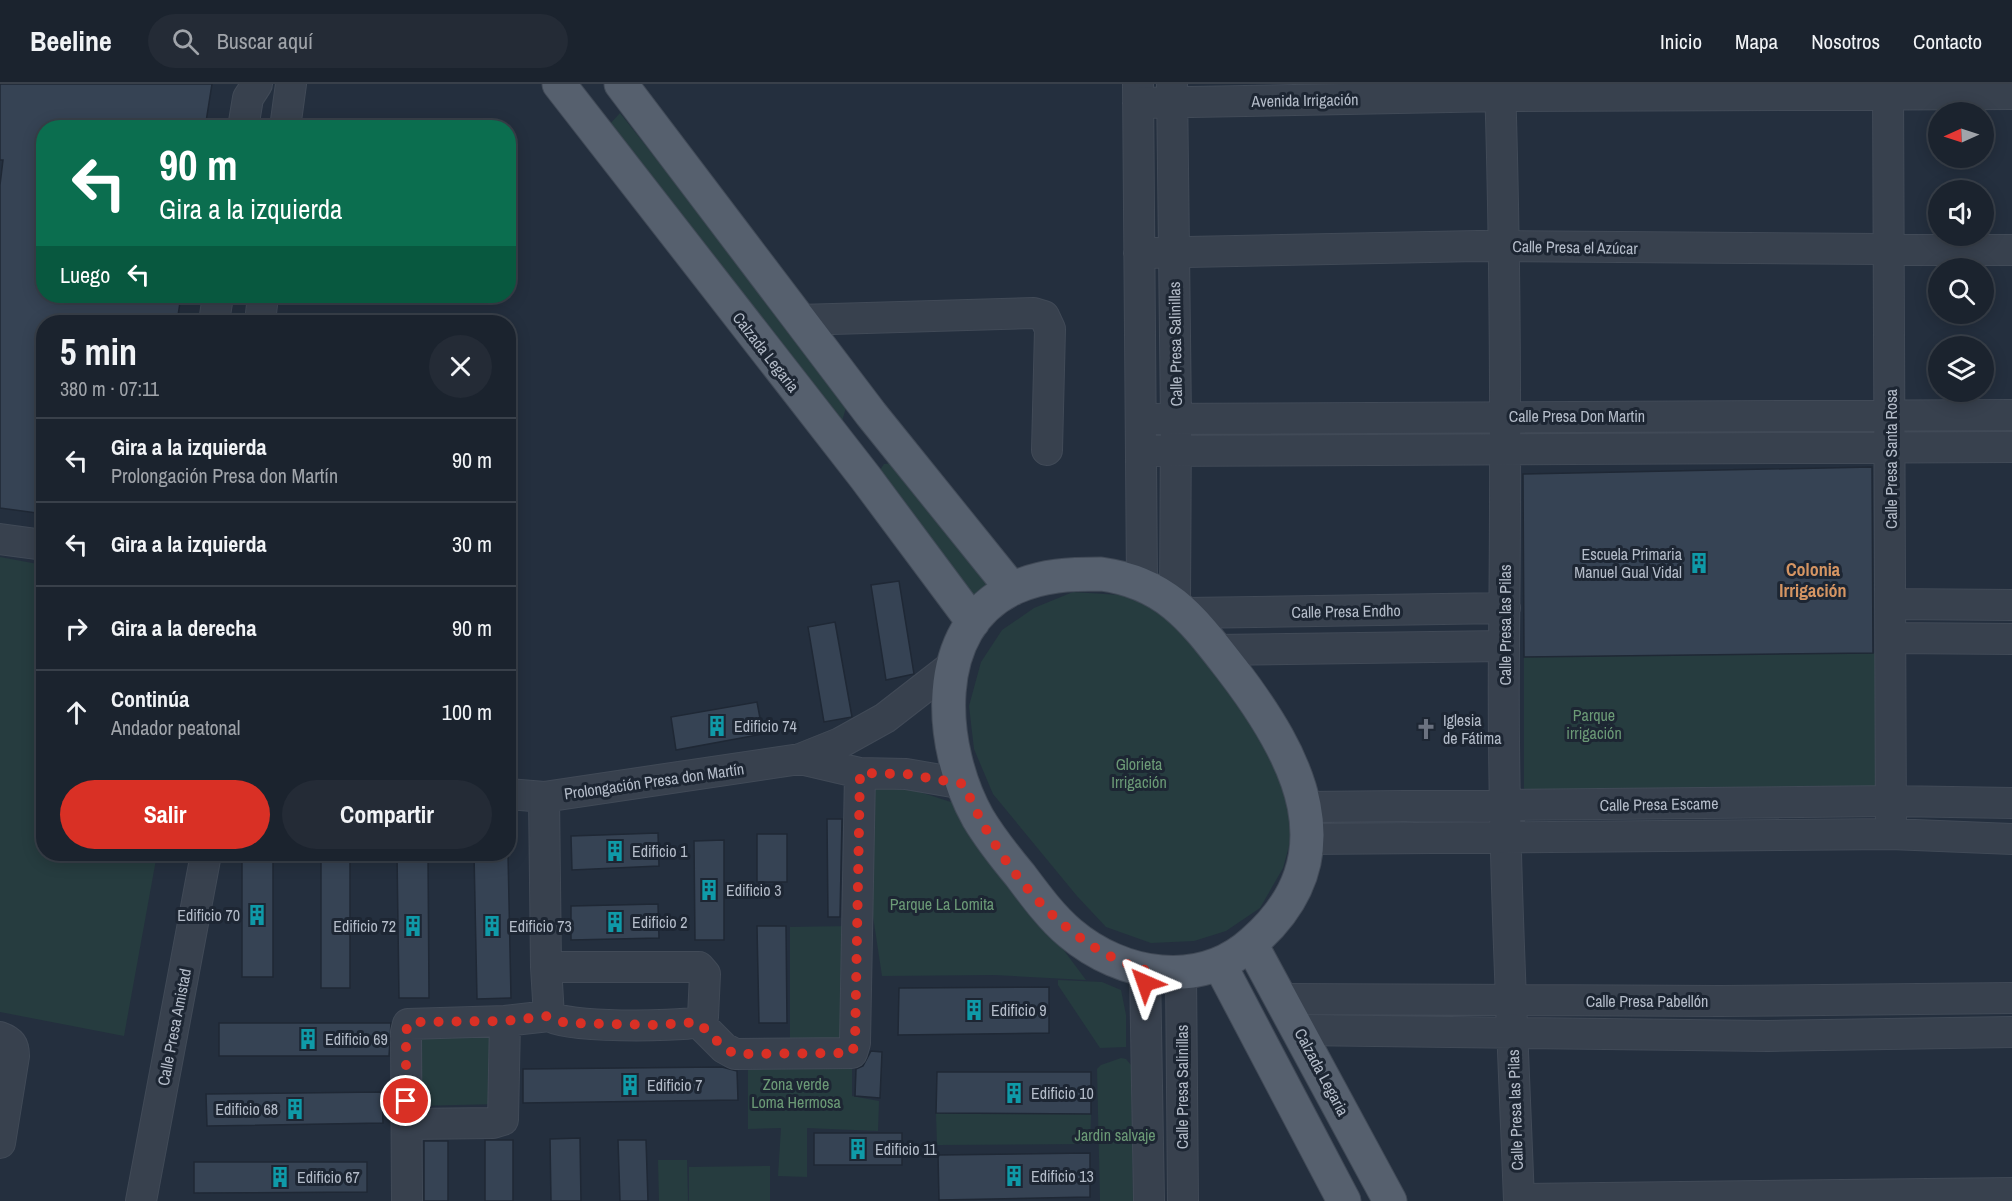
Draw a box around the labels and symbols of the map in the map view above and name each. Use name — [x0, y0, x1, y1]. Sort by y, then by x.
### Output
street label: Avenida Irrigación — [1250, 88, 1359, 112]
north arrow — [1928, 102, 1994, 168]
street label: Calle Presa el Azúcar — [1512, 235, 1639, 259]
street label: Calle Presa Salinillas — [1163, 281, 1187, 407]
street label: Calzada Legaria — [728, 307, 805, 397]
street label: Calle Presa Santa Rosa — [1880, 388, 1902, 529]
street label: Calle Presa Don Martin — [1509, 405, 1645, 427]
place label: Escuela Primaria Manuel Gual Vidal — [1574, 543, 1683, 583]
building icon: Escuela Primaria Manuel Gual Vidal — [1687, 551, 1711, 575]
district label: Colonia Irrigación — [1779, 557, 1847, 603]
street label: Calle Presa las Pilas — [1494, 564, 1516, 686]
street label: Calle Presa Endho — [1291, 599, 1401, 623]
park label: Parque irrigación — [1566, 704, 1622, 744]
place label: Iglesia de Fátima — [1443, 709, 1502, 749]
building icon: Edificio 74 — [705, 714, 729, 738]
place label: Edificio 74 — [734, 715, 797, 737]
church icon: Iglesia de Fátima — [1414, 717, 1438, 741]
park label: Glorieta Irrigación — [1111, 753, 1167, 793]
street label: Prolongación Presa don Martín — [563, 757, 745, 805]
street label: Calle Presa Escame — [1599, 792, 1719, 816]
building icon: Edificio 1 — [603, 839, 627, 863]
place label: Edificio 1 — [632, 840, 688, 862]
building icon: Edificio 3 — [697, 878, 721, 902]
place label: Edificio 3 — [726, 879, 781, 901]
park label: Parque La Lomita — [890, 893, 995, 915]
building icon: Edificio 70 — [245, 903, 269, 927]
place label: Edificio 70 — [177, 904, 240, 926]
building icon: Edificio 2 — [603, 910, 627, 934]
place label: Edificio 2 — [632, 911, 687, 933]
building icon: Edificio 72 — [401, 914, 425, 938]
building icon: Edificio 73 — [480, 914, 504, 938]
place label: Edificio 72 — [333, 915, 396, 937]
place label: Edificio 73 — [509, 915, 572, 937]
position arrow — [1113, 951, 1177, 1015]
street label: Calle Presa Amistad — [152, 967, 196, 1087]
street label: Calle Presa Pabellón — [1586, 990, 1708, 1012]
building icon: Edificio 9 — [962, 998, 986, 1022]
place label: Edificio 9 — [991, 999, 1046, 1021]
street label: Calzada Legaria — [1290, 1024, 1355, 1120]
street label: Calle Presa Salinillas — [1171, 1025, 1193, 1149]
building icon: Edificio 69 — [296, 1027, 320, 1051]
place label: Edificio 69 — [325, 1028, 388, 1050]
street label: Calle Presa las Pilas — [1502, 1049, 1528, 1171]
building icon: Edificio 7 — [618, 1073, 642, 1097]
park label: Zona verde Loma Hermosa — [751, 1073, 842, 1113]
place label: Edificio 7 — [647, 1074, 702, 1096]
pin — [380, 1075, 431, 1126]
building icon: Edificio 10 — [1002, 1081, 1026, 1105]
place label: Edificio 10 — [1031, 1082, 1094, 1104]
building icon: Edificio 68 — [283, 1097, 307, 1121]
place label: Edificio 68 — [215, 1098, 278, 1120]
park label: Jardin salvaje — [1075, 1124, 1155, 1146]
building icon: Edificio 11 — [846, 1137, 870, 1161]
place label: Edificio 11 — [875, 1138, 937, 1160]
building icon: Edificio 13 — [1002, 1164, 1026, 1188]
building icon: Edificio 67 — [268, 1165, 292, 1189]
place label: Edificio 13 — [1031, 1165, 1094, 1187]
place label: Edificio 67 — [297, 1166, 360, 1188]

